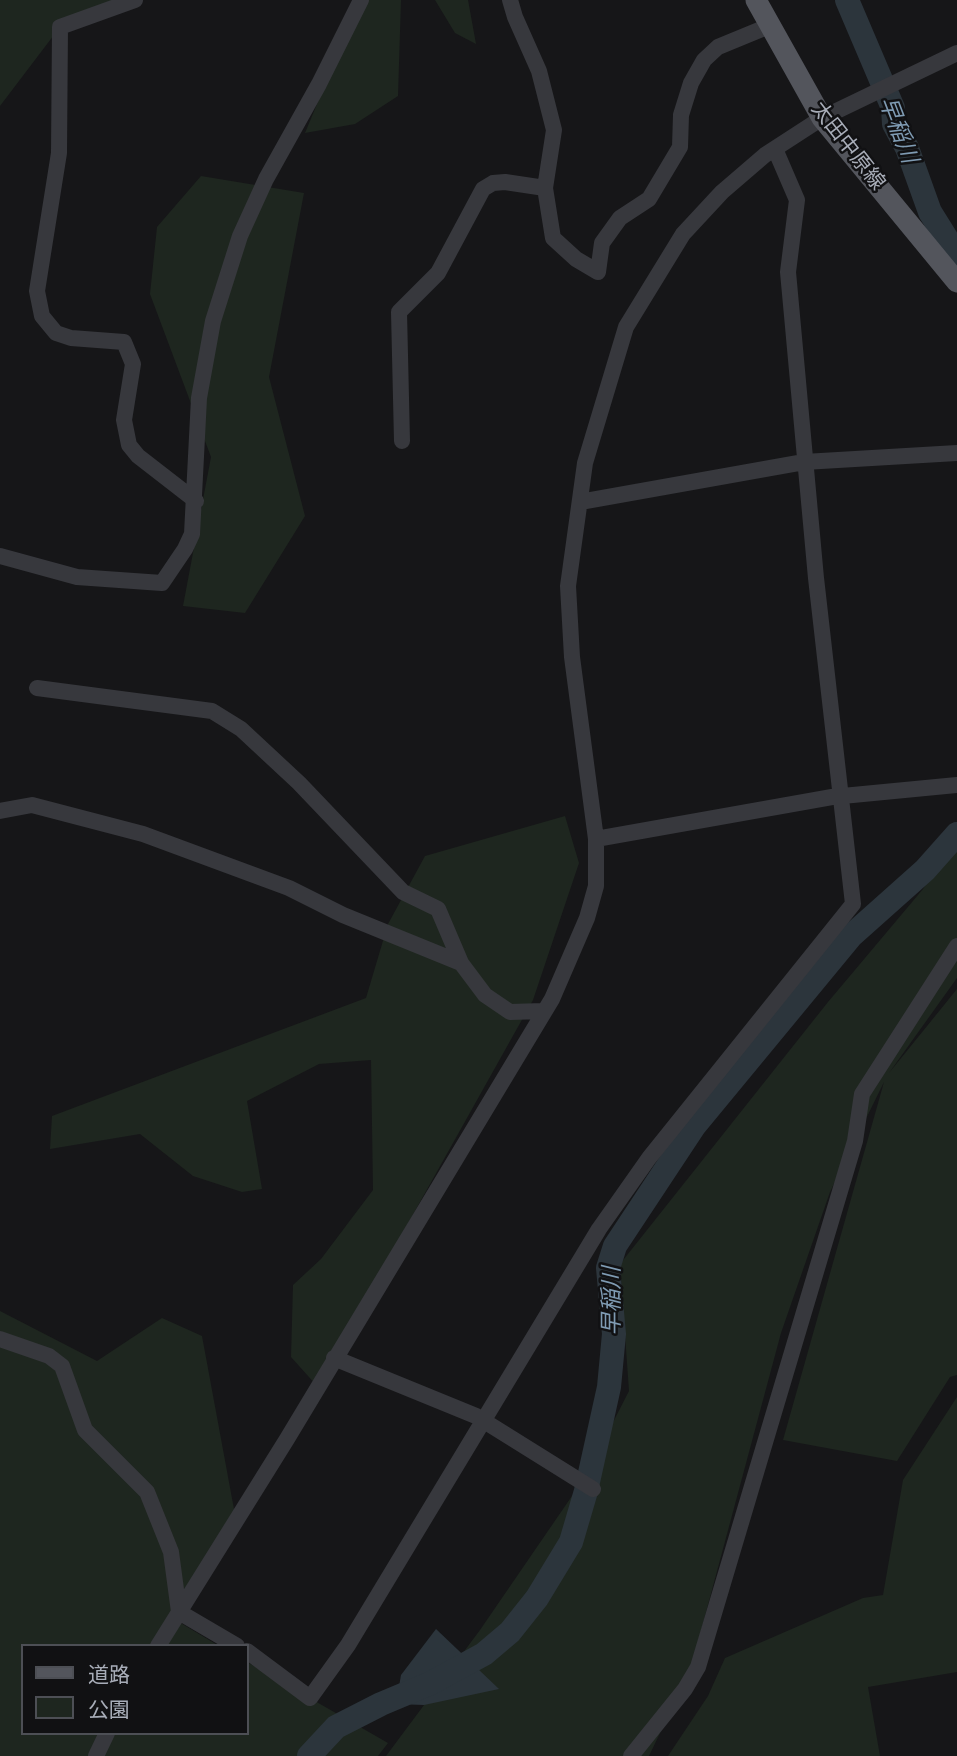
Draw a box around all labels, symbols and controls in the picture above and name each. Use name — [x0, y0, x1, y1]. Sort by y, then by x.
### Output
water label: 早稲川 — [873, 93, 923, 167]
street label: 太田中原線 — [806, 97, 890, 195]
water label: 早稲川 — [598, 1267, 626, 1335]
legend — [21, 1644, 248, 1735]
text: 道路 — [88, 1661, 130, 1687]
text: 公園 — [88, 1696, 130, 1722]

